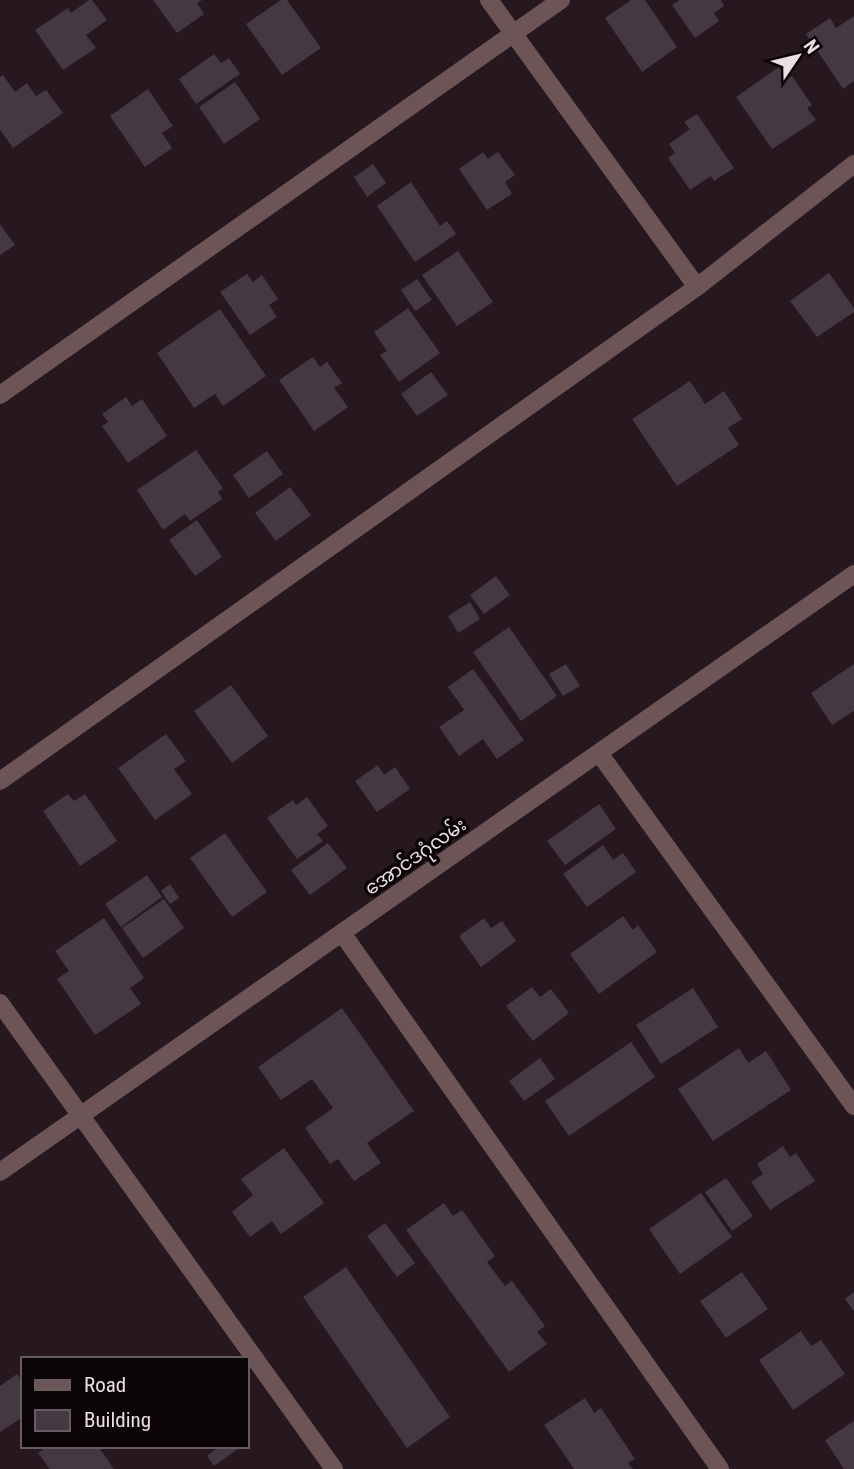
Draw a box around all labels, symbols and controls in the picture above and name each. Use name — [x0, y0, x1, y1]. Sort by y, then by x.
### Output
north arrow — [763, 21, 833, 91]
text: N — [799, 35, 824, 58]
street label: အောင်ဒဂုံလမ်း — [358, 810, 473, 904]
legend — [21, 1357, 248, 1448]
text: Road — [84, 1373, 126, 1397]
text: Building — [84, 1408, 151, 1432]

